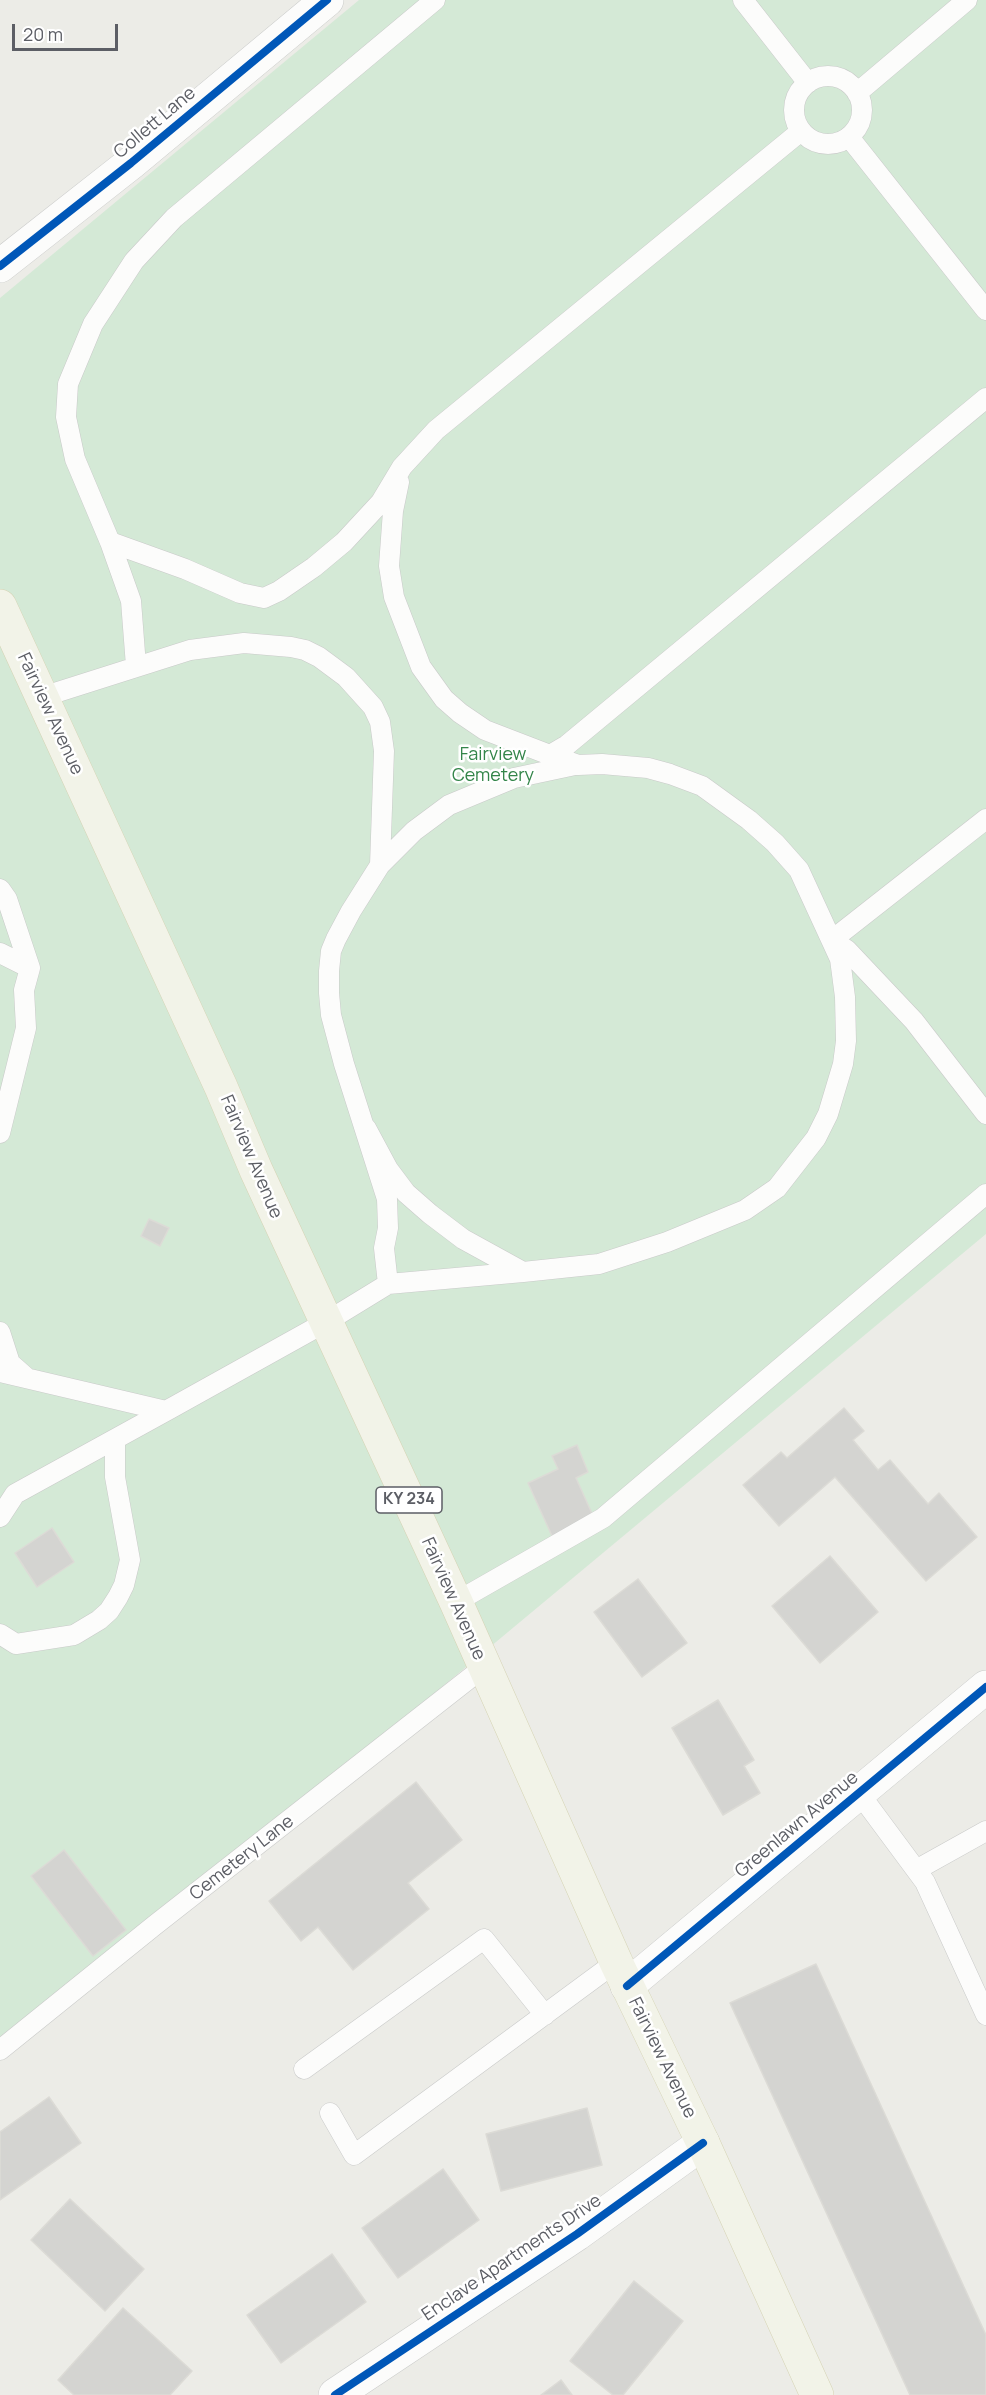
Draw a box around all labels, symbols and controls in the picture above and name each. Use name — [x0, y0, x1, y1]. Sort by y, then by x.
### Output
scale bar — [15, 12, 122, 50]
text: 20 m — [23, 22, 63, 46]
street label: Collett Lane — [110, 83, 200, 163]
street label: Fairview Avenue — [12, 650, 88, 778]
park label: Fairview Cemetery — [452, 744, 534, 786]
street label: Fairview Avenue — [215, 1092, 287, 1222]
road number: KY 234 — [376, 1487, 442, 1513]
street label: Fairview Avenue — [416, 1534, 490, 1664]
street label: Greenlawn Avenue — [731, 1767, 863, 1883]
street label: Cemetery Lane — [186, 1811, 298, 1905]
street label: Fairview Avenue — [623, 1994, 701, 2122]
street label: Enclave Apartments Drive — [418, 2190, 606, 2326]

